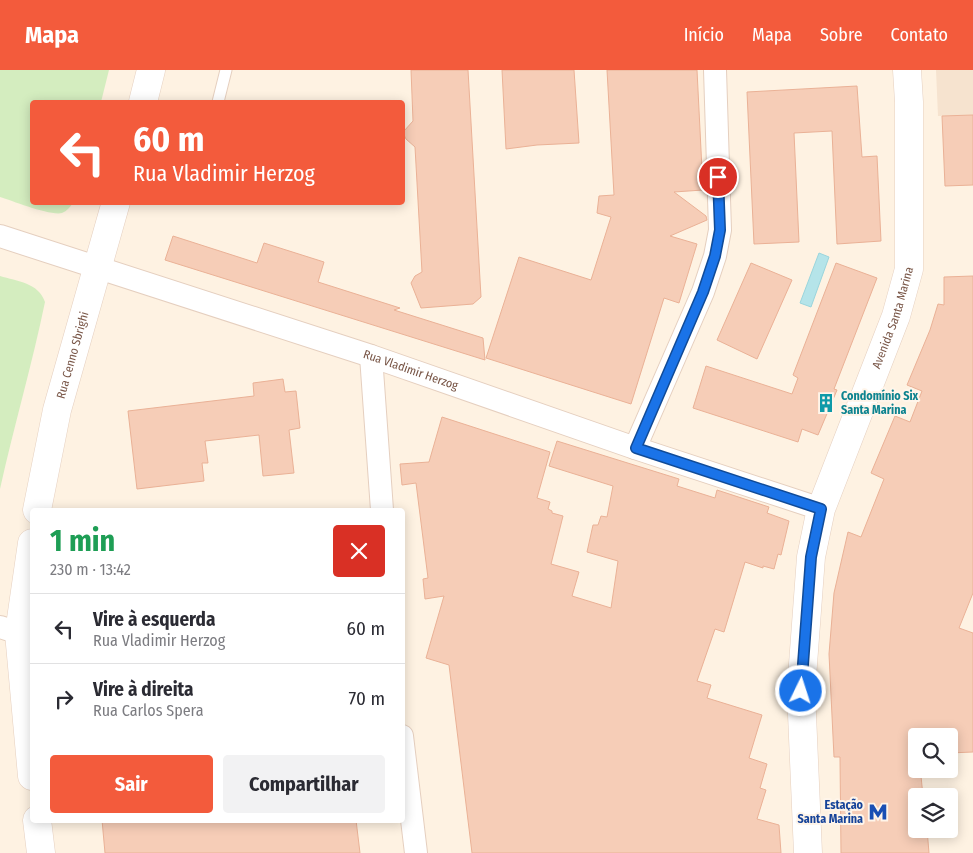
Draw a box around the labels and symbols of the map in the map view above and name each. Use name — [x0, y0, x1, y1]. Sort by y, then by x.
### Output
pin — [697, 156, 739, 198]
street label: Avenida Santa Marina — [869, 265, 916, 371]
street label: Rua Cenno Sbrighi — [54, 310, 92, 400]
street label: Rua Vladimir Herzog — [362, 347, 460, 393]
place label: Condomínio Six Santa Marina — [841, 389, 919, 417]
building icon: Condomínio Six Santa Marina — [815, 392, 837, 414]
position arrow — [774, 664, 826, 716]
place label: Estação Santa Marina — [798, 798, 864, 826]
metro station icon: Estação Santa Marina — [867, 801, 889, 823]

